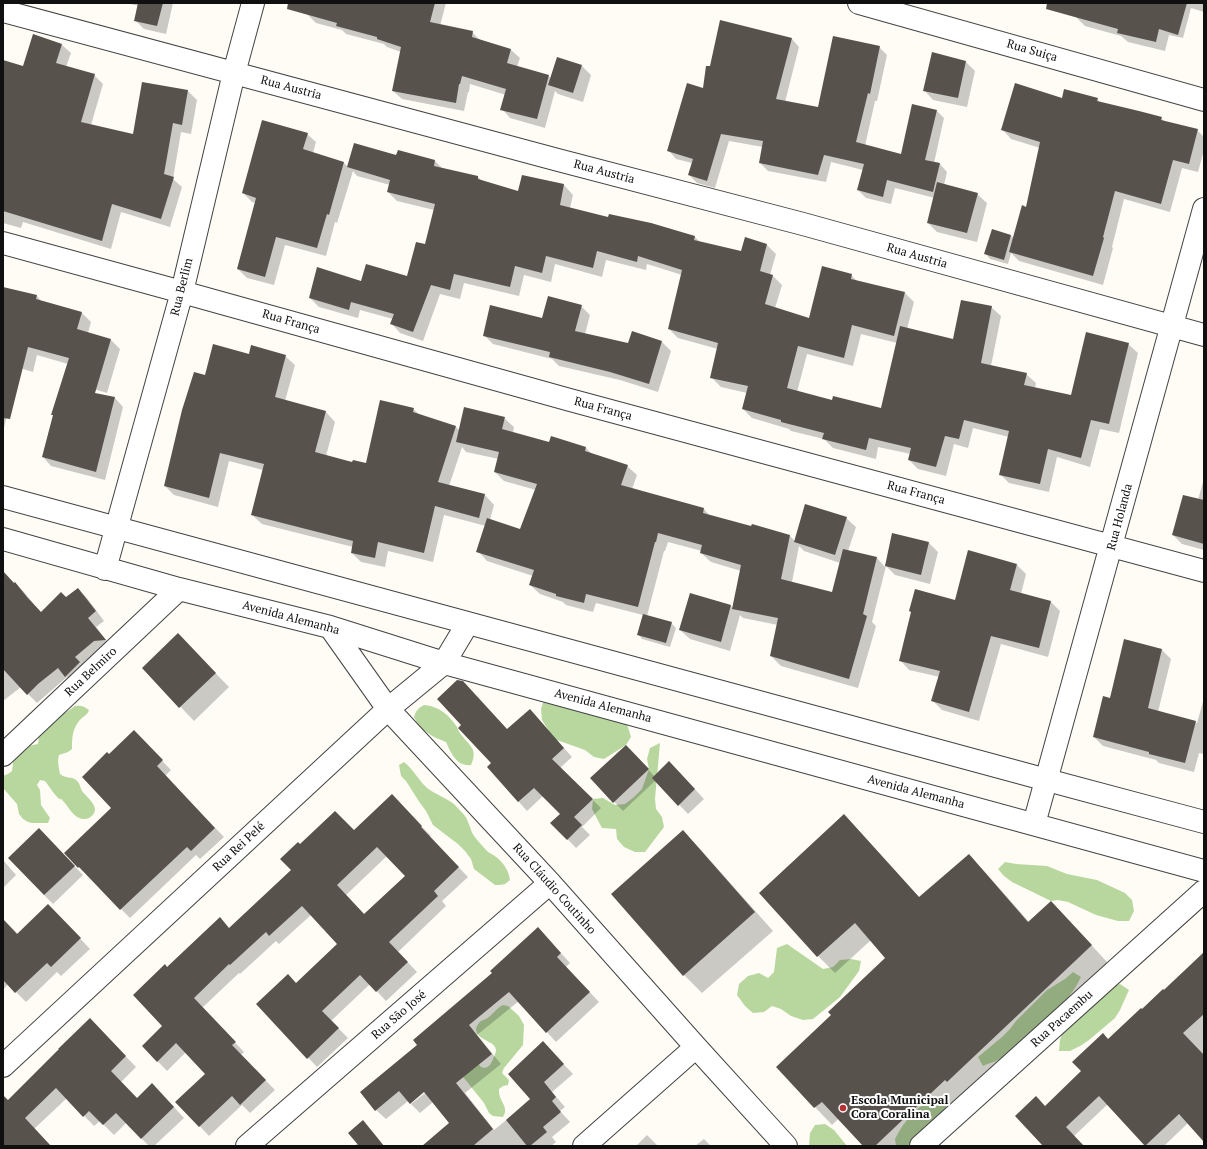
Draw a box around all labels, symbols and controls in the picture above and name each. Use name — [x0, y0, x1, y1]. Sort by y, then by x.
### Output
street label: Rua Suiça — [1005, 37, 1059, 65]
street label: Rua Austria — [259, 73, 323, 103]
street label: Rua Austria — [572, 157, 636, 187]
street label: Rua Austria — [885, 240, 949, 272]
street label: Rua Berlim — [168, 257, 196, 317]
street label: Rua França — [260, 307, 322, 337]
street label: Rua França — [572, 394, 634, 424]
street label: Rua França — [885, 478, 947, 508]
street label: Rua Holanda — [1104, 482, 1136, 552]
street label: Avenida Alemanha — [241, 598, 341, 638]
street label: Rua Belmiro — [62, 644, 120, 700]
street label: Avenida Alemanha — [553, 686, 653, 726]
street label: Avenida Alemanha — [866, 772, 966, 812]
street label: Rua Rei Pelé — [210, 819, 268, 875]
street label: Rua Cláudio Coutinho — [509, 841, 599, 937]
street label: Rua São José — [369, 987, 429, 1043]
street label: Rua Pacaembu — [1028, 987, 1096, 1051]
place label: Escola Municipal Cora Coralina — [851, 1094, 948, 1122]
marker: Escola Municipal Cora Coralina — [838, 1103, 848, 1113]

